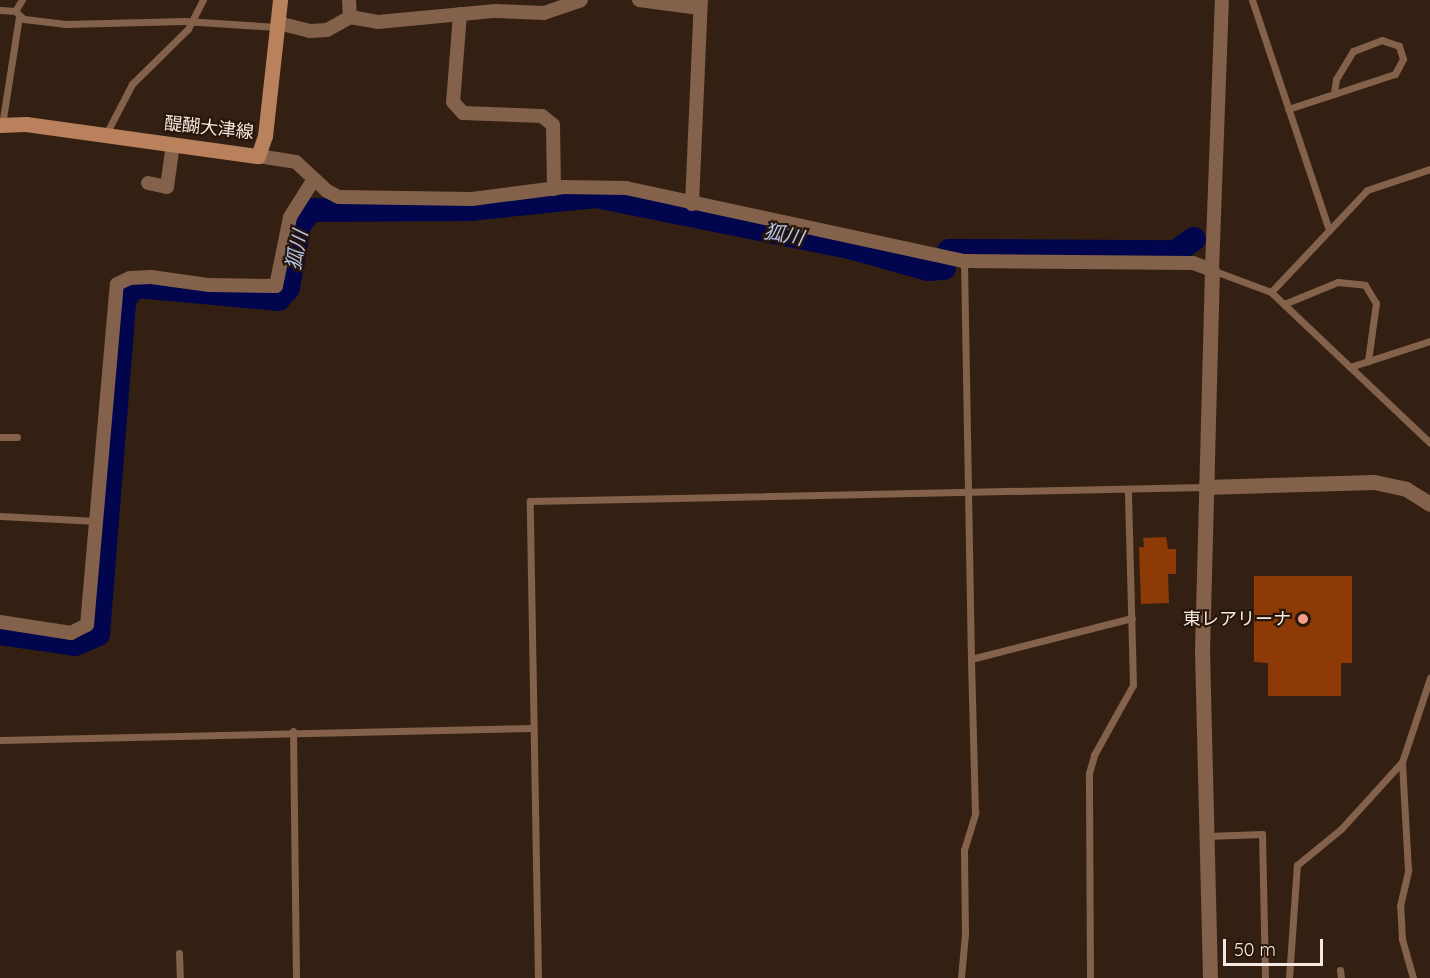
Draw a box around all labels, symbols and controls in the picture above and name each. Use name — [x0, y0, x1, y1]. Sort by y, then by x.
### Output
street label: 醍醐大津線 — [163, 113, 255, 143]
water label: 狐川 — [762, 218, 806, 250]
water label: 狐川 — [280, 228, 312, 272]
place label: 東レアリーナ — [1183, 608, 1291, 630]
marker: 東レアリーナ — [1296, 612, 1310, 626]
scale bar — [1226, 927, 1326, 965]
text: 50 m — [1234, 938, 1276, 961]

